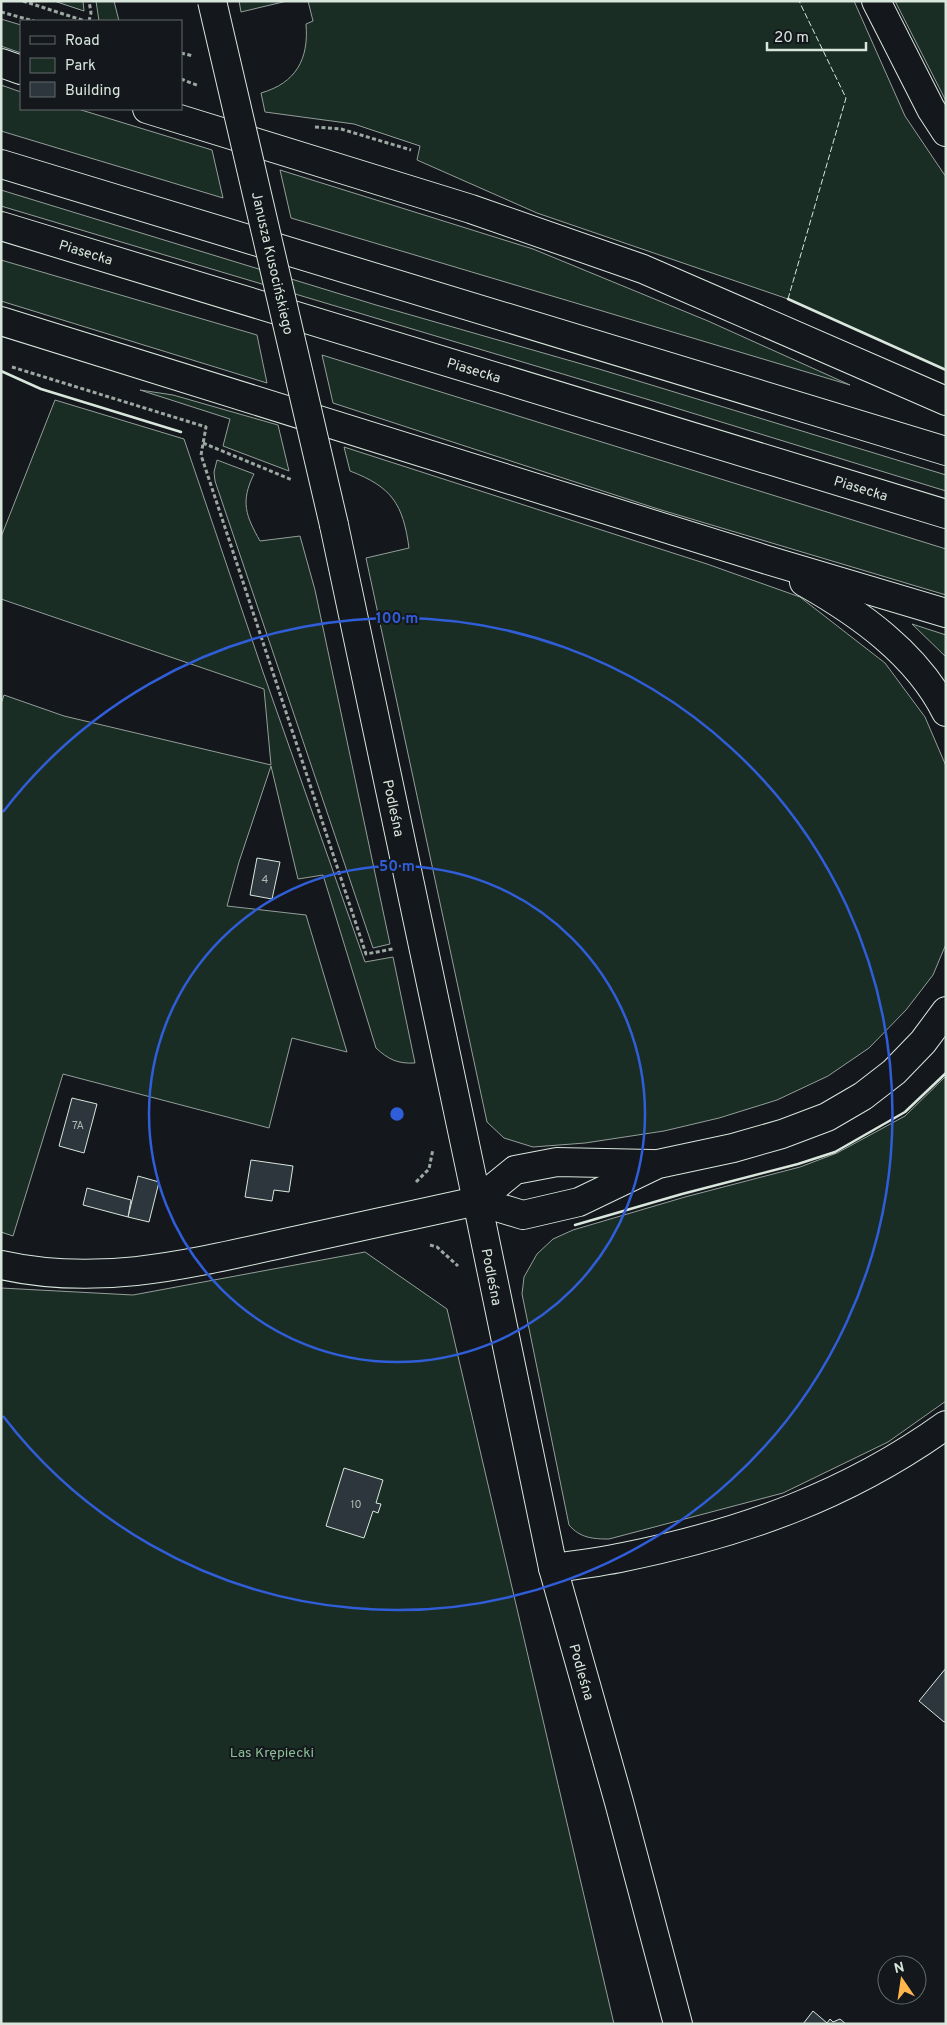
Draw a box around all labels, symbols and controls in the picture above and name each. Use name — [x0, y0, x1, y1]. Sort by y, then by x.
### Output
legend — [20, 20, 182, 110]
scale bar — [767, 20, 866, 52]
text: 20 m — [774, 29, 809, 48]
text: Road — [65, 32, 100, 51]
text: Park — [65, 57, 96, 76]
text: Building — [65, 82, 120, 101]
street label: Janusza Kusocińskiego — [247, 190, 296, 337]
street label: Piasecka — [57, 237, 115, 270]
street label: Piasecka — [445, 355, 503, 388]
street label: Piasecka — [832, 473, 890, 506]
text: 100 m — [376, 610, 418, 629]
street label: Podleśna — [378, 778, 407, 838]
text: 50 m — [379, 858, 415, 877]
house number: 4 — [262, 873, 269, 887]
centre of rings — [388, 1105, 406, 1123]
house number: 7A — [72, 1119, 84, 1133]
street label: Podleśna — [477, 1247, 504, 1307]
house number: 10 — [350, 1498, 362, 1512]
street label: Podleśna — [564, 1642, 597, 1703]
park label: Las Krępiecki — [230, 1745, 314, 1762]
north arrow — [877, 1955, 927, 2005]
text: N — [893, 1959, 906, 1978]

